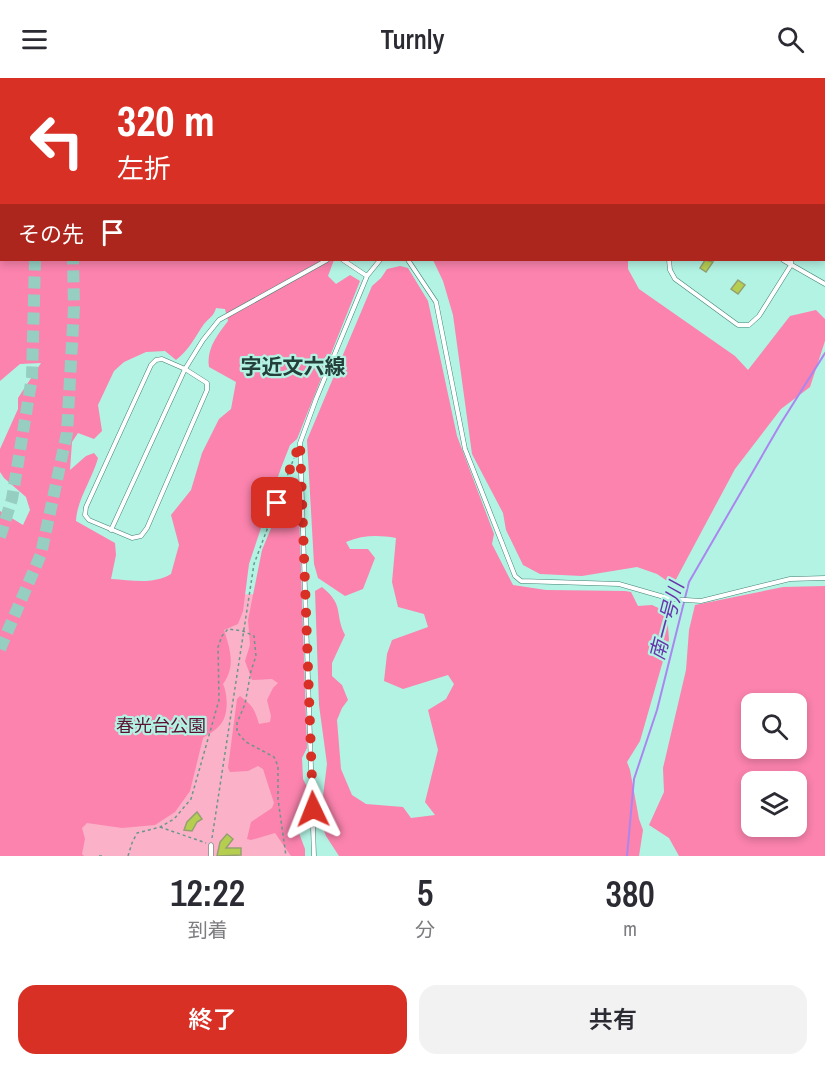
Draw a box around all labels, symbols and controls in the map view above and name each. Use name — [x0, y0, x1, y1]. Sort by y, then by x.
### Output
text: Turnly — [381, 21, 444, 57]
icon: menu — [18, 23, 51, 56]
icon: search — [774, 23, 807, 56]
text: 320 m — [117, 93, 215, 149]
icon: left — [18, 102, 96, 180]
text: 左折 — [117, 150, 171, 186]
icon: arrive — [96, 216, 129, 249]
text: その先 — [18, 219, 84, 249]
district label: 字近文六線 — [241, 352, 346, 381]
pin — [251, 477, 302, 528]
icon: arrive — [260, 486, 293, 519]
water label: 南一号川 — [643, 577, 690, 663]
map controls — [741, 693, 807, 837]
button: search — [741, 693, 807, 759]
park label: 春光台公園 — [116, 713, 206, 738]
button: layers — [741, 771, 807, 837]
position arrow — [281, 777, 345, 841]
text: 12:22 — [170, 869, 245, 917]
text: 5 — [417, 869, 434, 917]
text: 380 — [606, 870, 655, 918]
text: m — [623, 915, 637, 942]
text: 到着 — [188, 916, 228, 943]
text: 分 — [415, 916, 435, 943]
button: 終了 — [18, 985, 407, 1054]
button: 共有 — [419, 985, 807, 1054]

